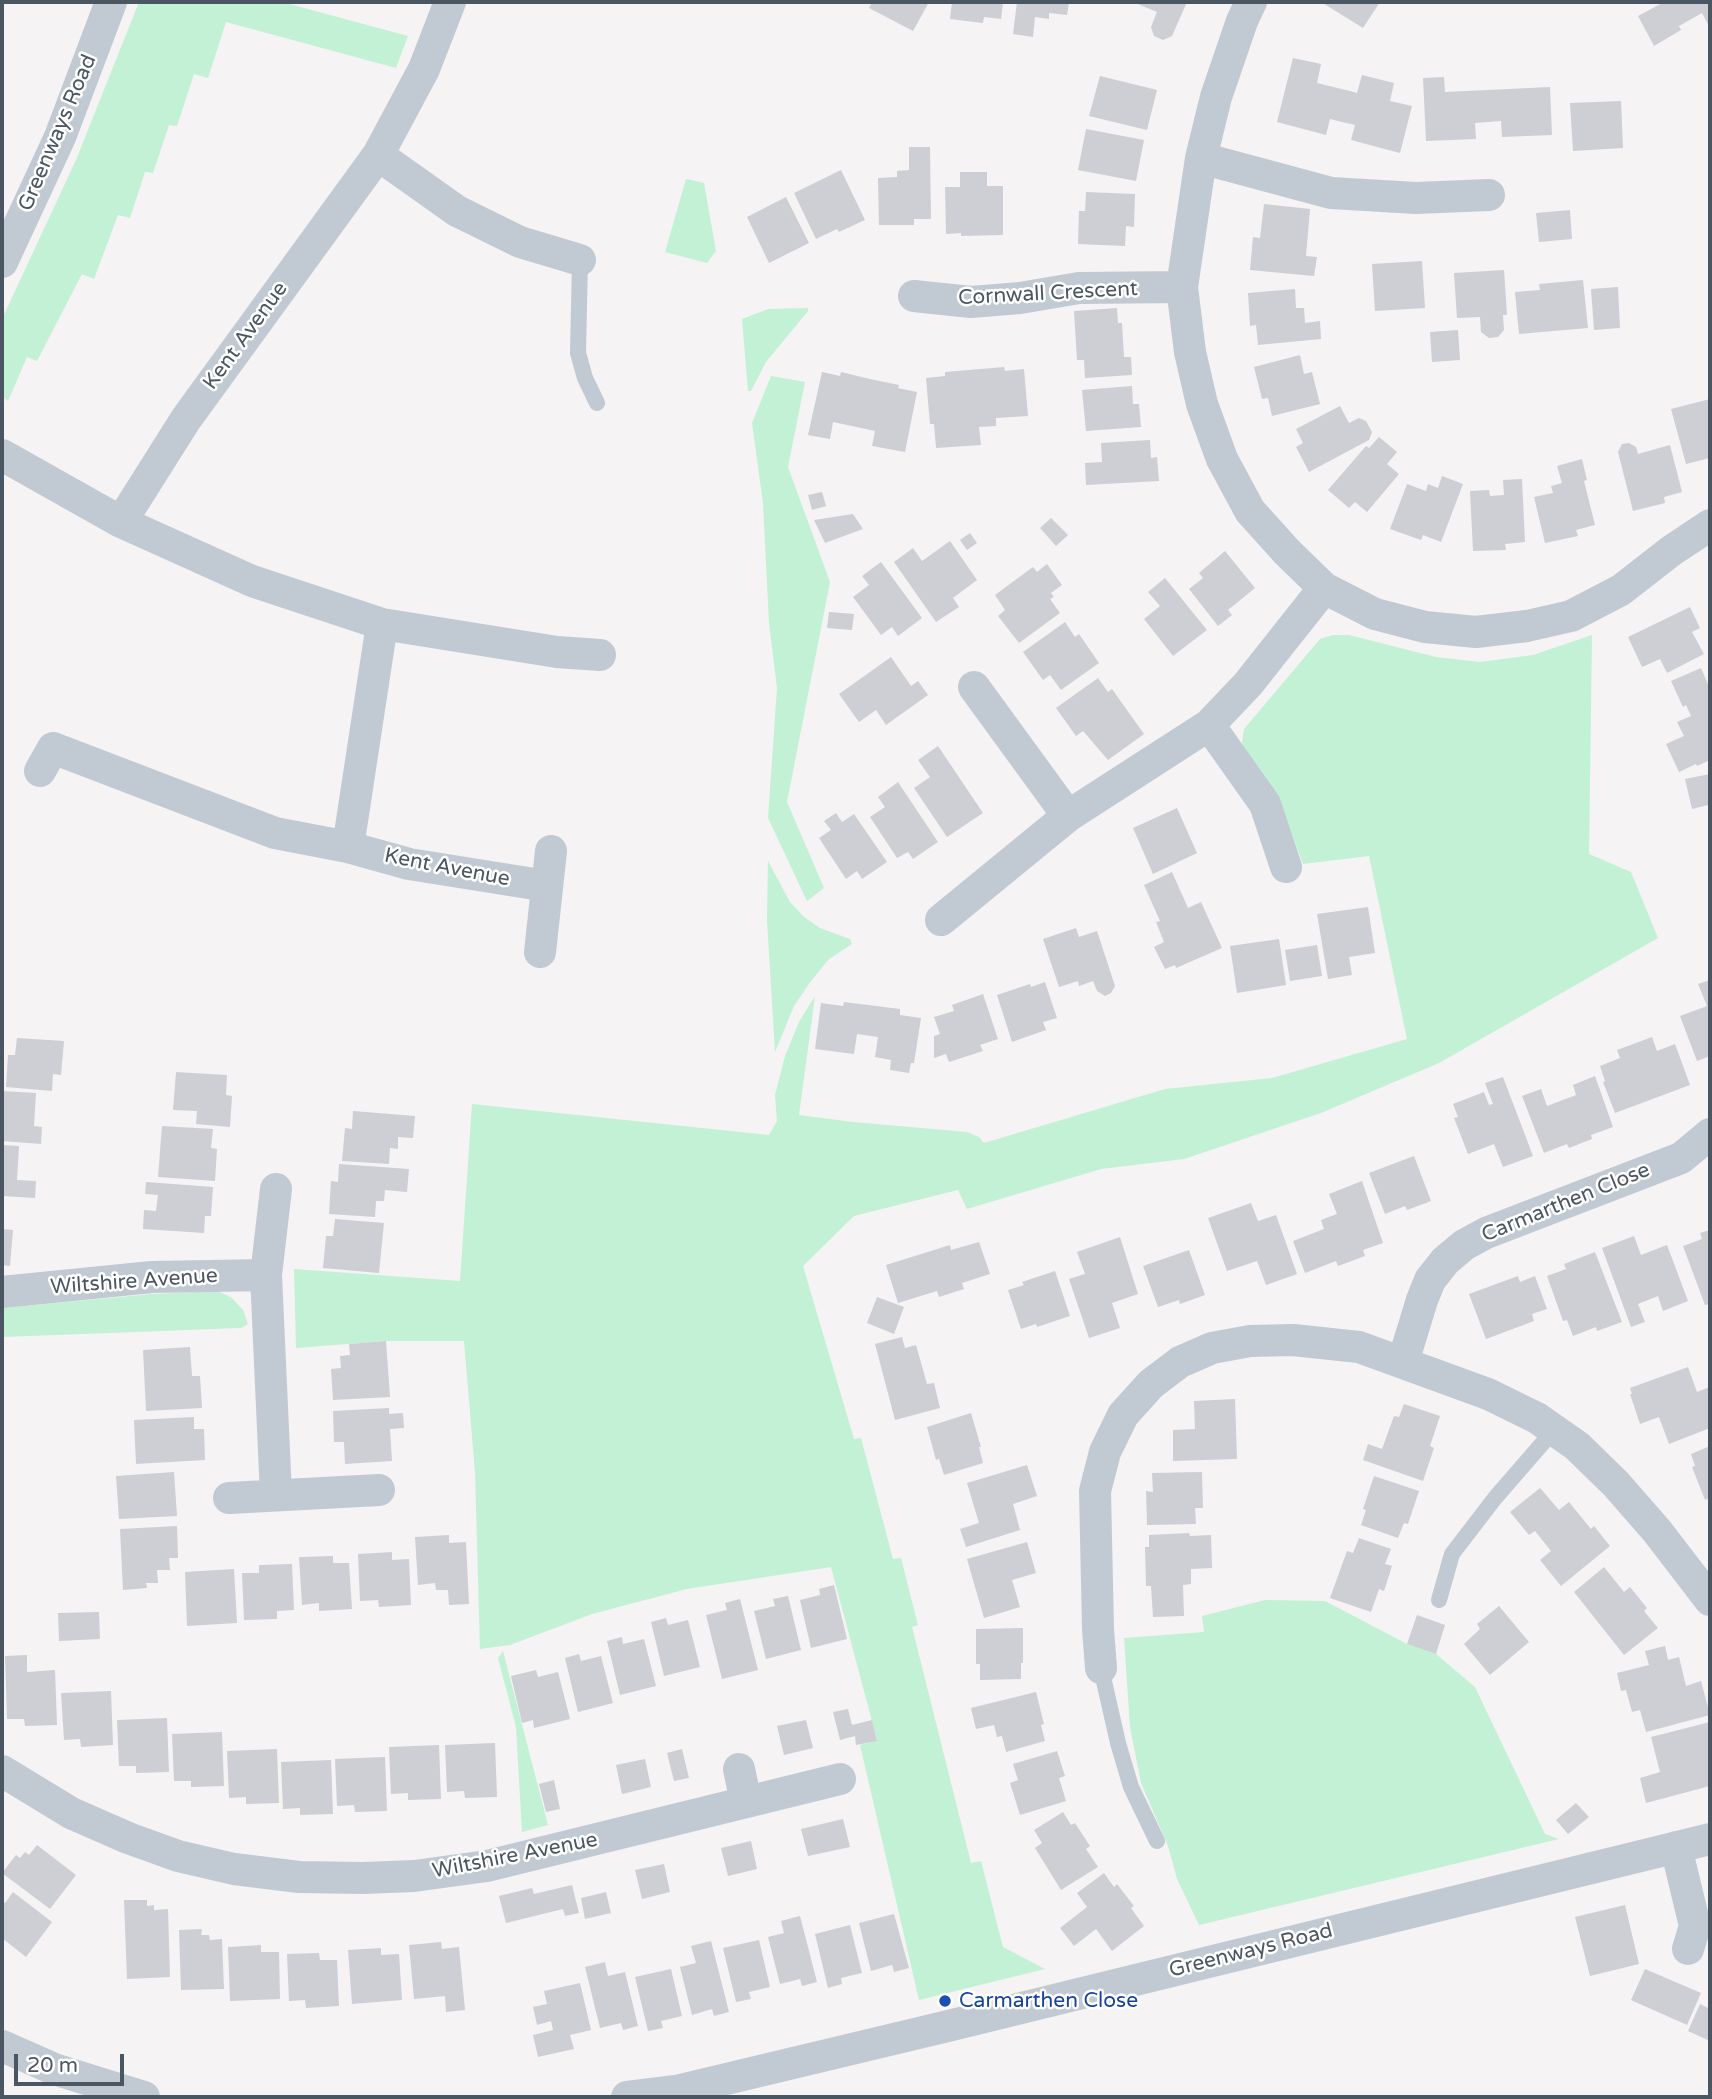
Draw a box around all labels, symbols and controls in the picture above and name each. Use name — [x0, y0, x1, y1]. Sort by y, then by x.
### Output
street label: Greenways Road — [14, 51, 102, 215]
street label: Kent Avenue — [198, 277, 294, 395]
street label: Cornwall Crescent — [958, 277, 1138, 311]
street label: Kent Avenue — [382, 844, 512, 892]
street label: Carmarthen Close — [1478, 1158, 1654, 1248]
street label: Wiltshire Avenue — [49, 1264, 219, 1300]
street label: Wiltshire Avenue — [430, 1828, 600, 1884]
street label: Greenways Road — [1167, 1918, 1335, 1984]
place label: Carmarthen Close — [959, 1988, 1138, 2014]
marker: Carmarthen Close — [937, 1993, 953, 2009]
scale bar — [18, 2039, 128, 2084]
text: 20 m — [27, 2053, 78, 2078]

